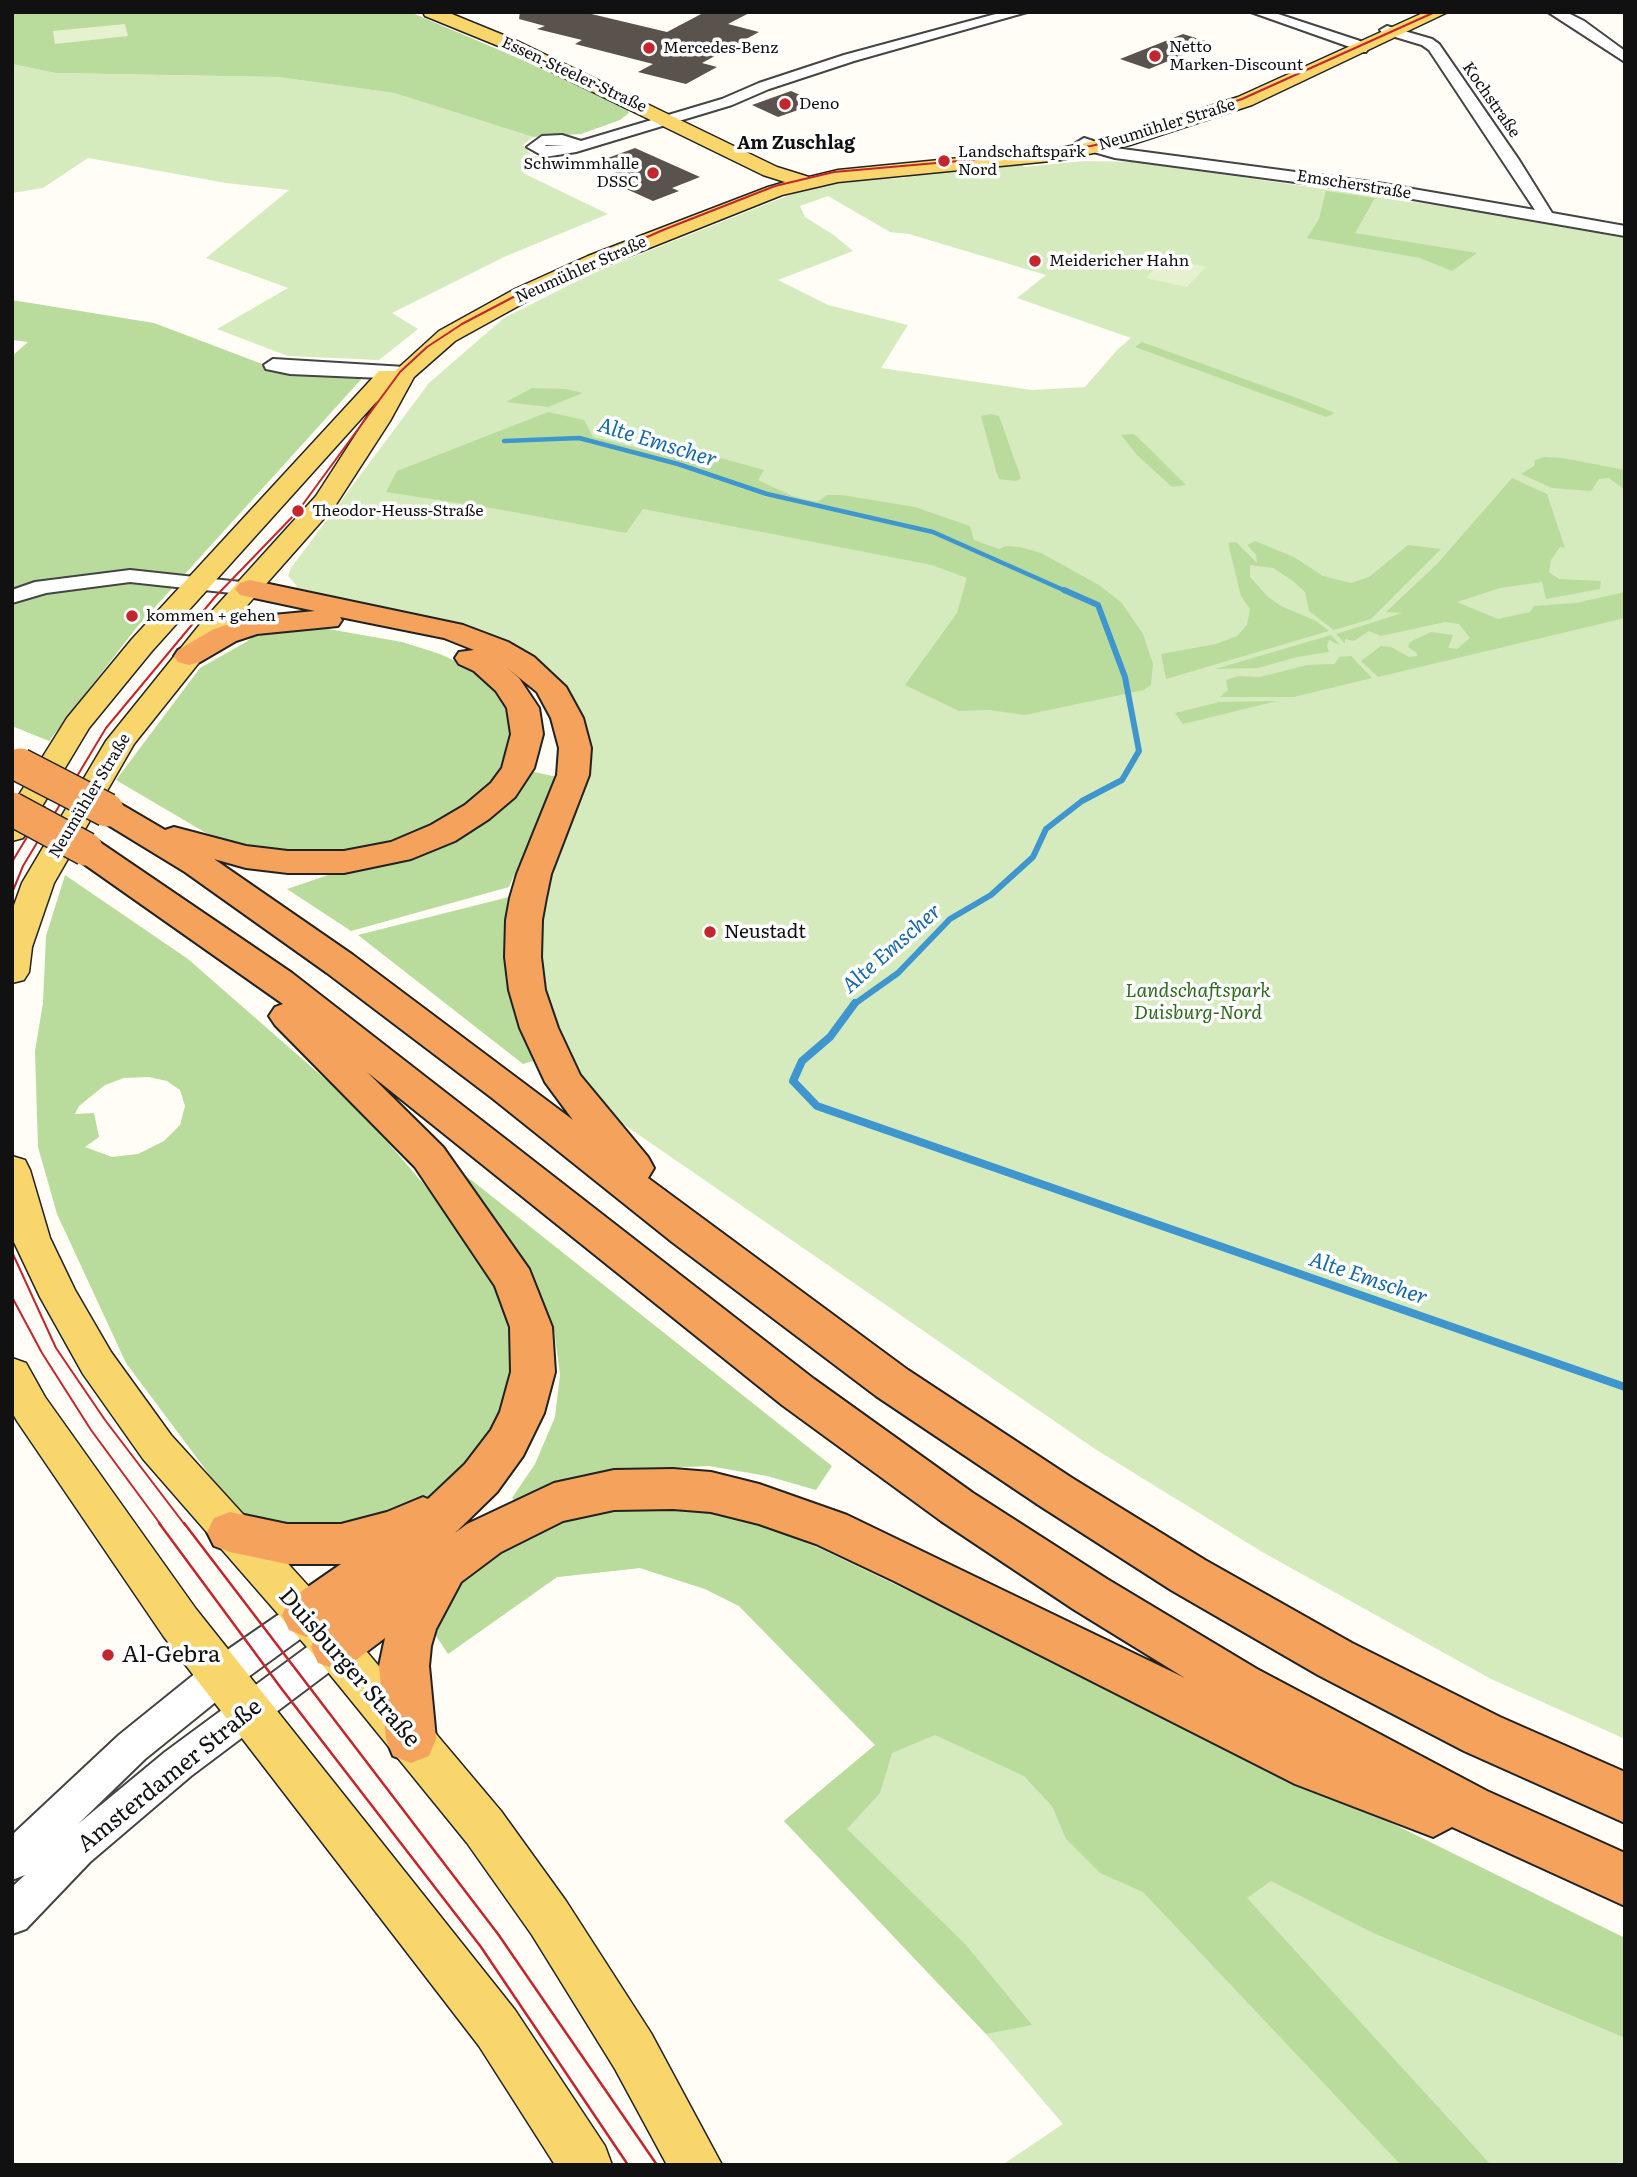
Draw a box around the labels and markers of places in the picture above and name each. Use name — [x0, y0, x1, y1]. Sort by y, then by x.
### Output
place label: Netto Marken-Discount — [1169, 37, 1303, 75]
place label: Mercedes-Benz — [663, 38, 778, 58]
marker: Mercedes-Benz — [641, 40, 657, 56]
marker: Netto Marken-Discount — [1147, 48, 1163, 64]
place label: Deno — [799, 94, 839, 114]
marker: Deno — [777, 96, 793, 112]
place label: Landschaftspark Nord — [958, 142, 1086, 180]
marker: Landschaftspark Nord — [936, 153, 952, 169]
place label: Schwimmhalle DSSC — [524, 154, 639, 192]
marker: Schwimmhalle DSSC — [645, 165, 661, 181]
place label: Meidericher Hahn — [1049, 251, 1189, 271]
marker: Meidericher Hahn — [1027, 253, 1043, 269]
place label: Theodor-Heuss-Straße — [312, 501, 484, 521]
marker: Theodor-Heuss-Straße — [290, 503, 306, 519]
place label: kommen + gehen — [146, 606, 276, 626]
marker: kommen + gehen — [124, 608, 140, 624]
place label: Neustadt — [724, 921, 806, 943]
marker: Neustadt — [702, 924, 718, 940]
place label: Al-Gebra — [122, 1641, 220, 1669]
marker: Al-Gebra — [100, 1647, 116, 1663]

